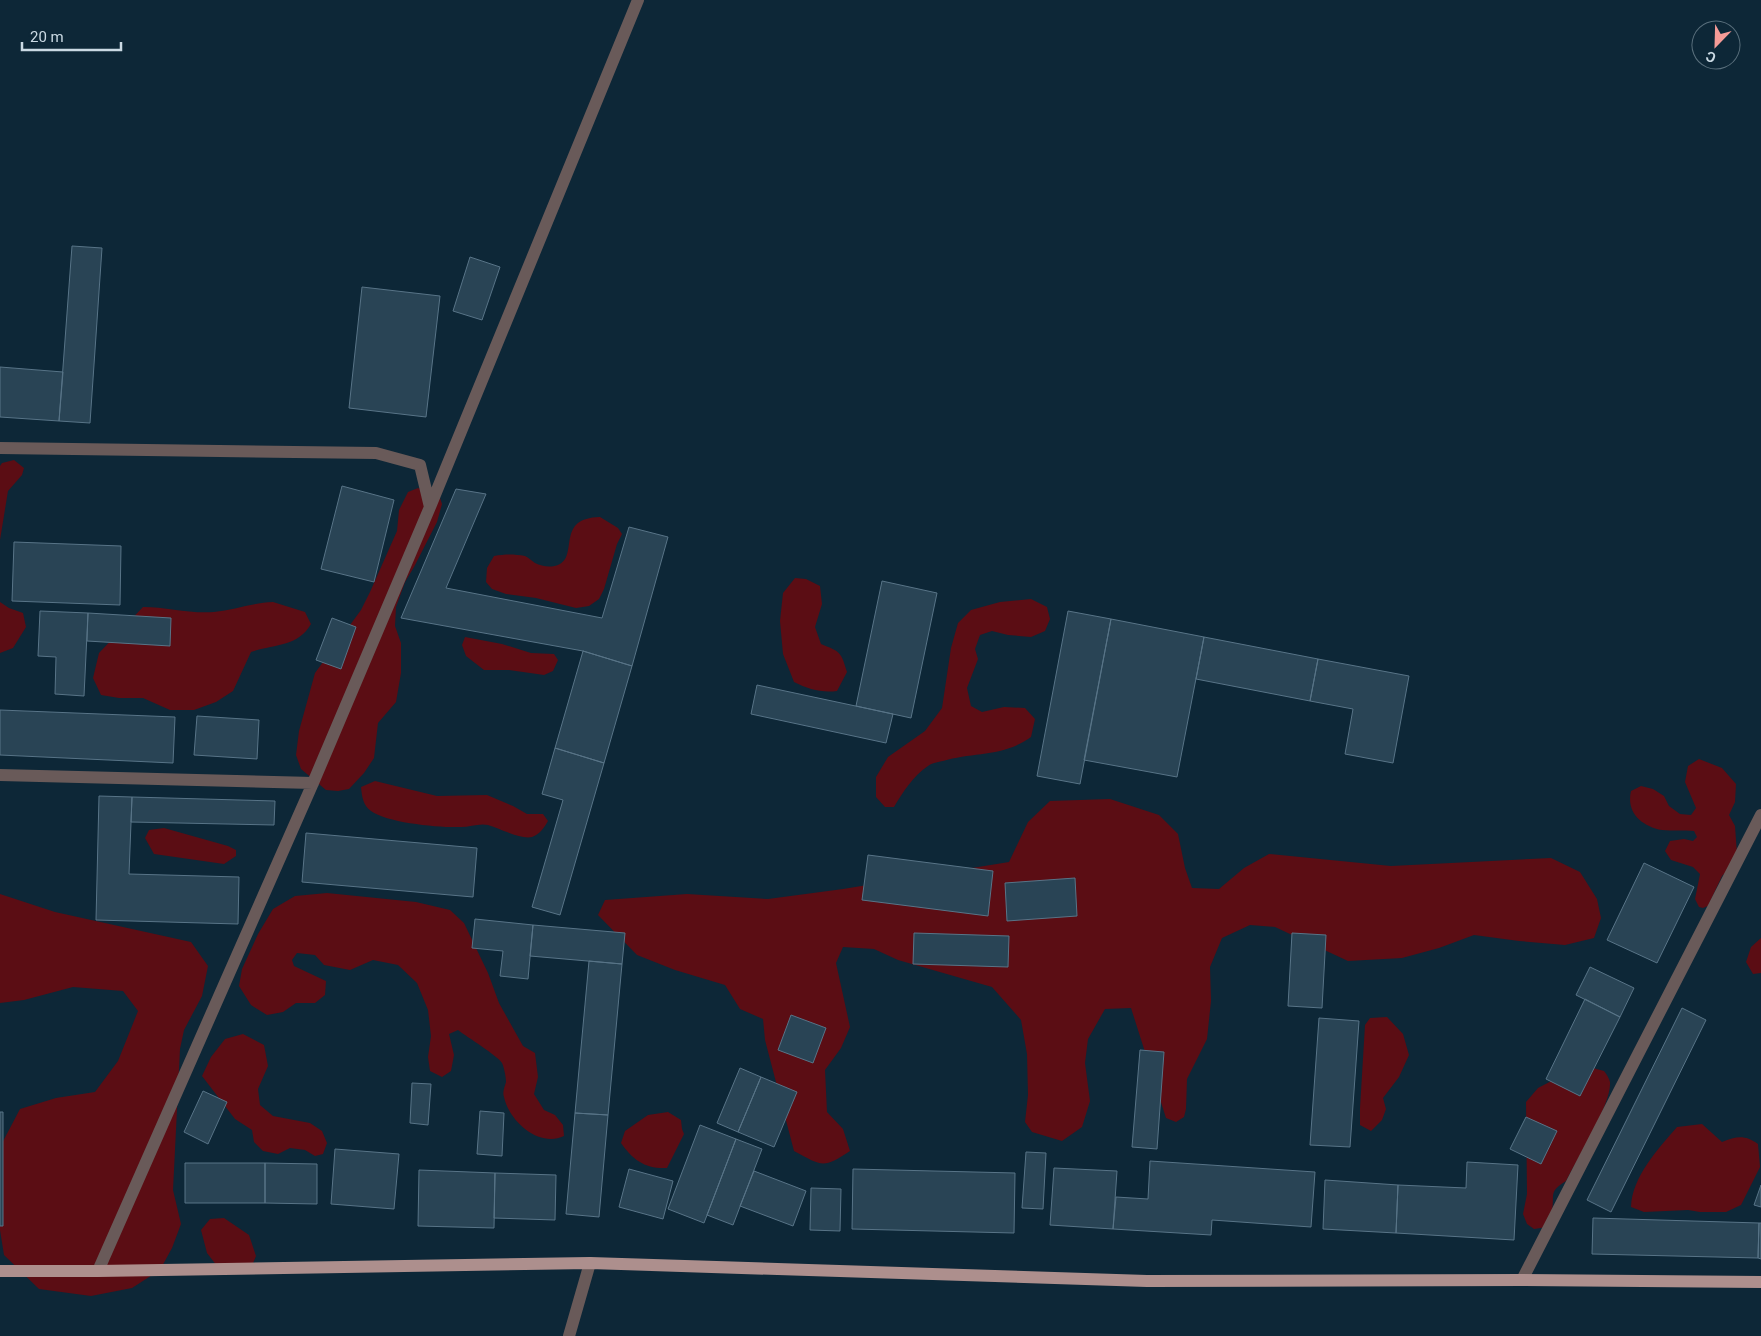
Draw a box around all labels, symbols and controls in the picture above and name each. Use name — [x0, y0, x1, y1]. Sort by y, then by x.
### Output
scale bar — [22, 20, 121, 52]
north arrow — [1691, 20, 1741, 70]
text: 20 m — [30, 28, 64, 46]
text: С — [1704, 48, 1718, 66]

